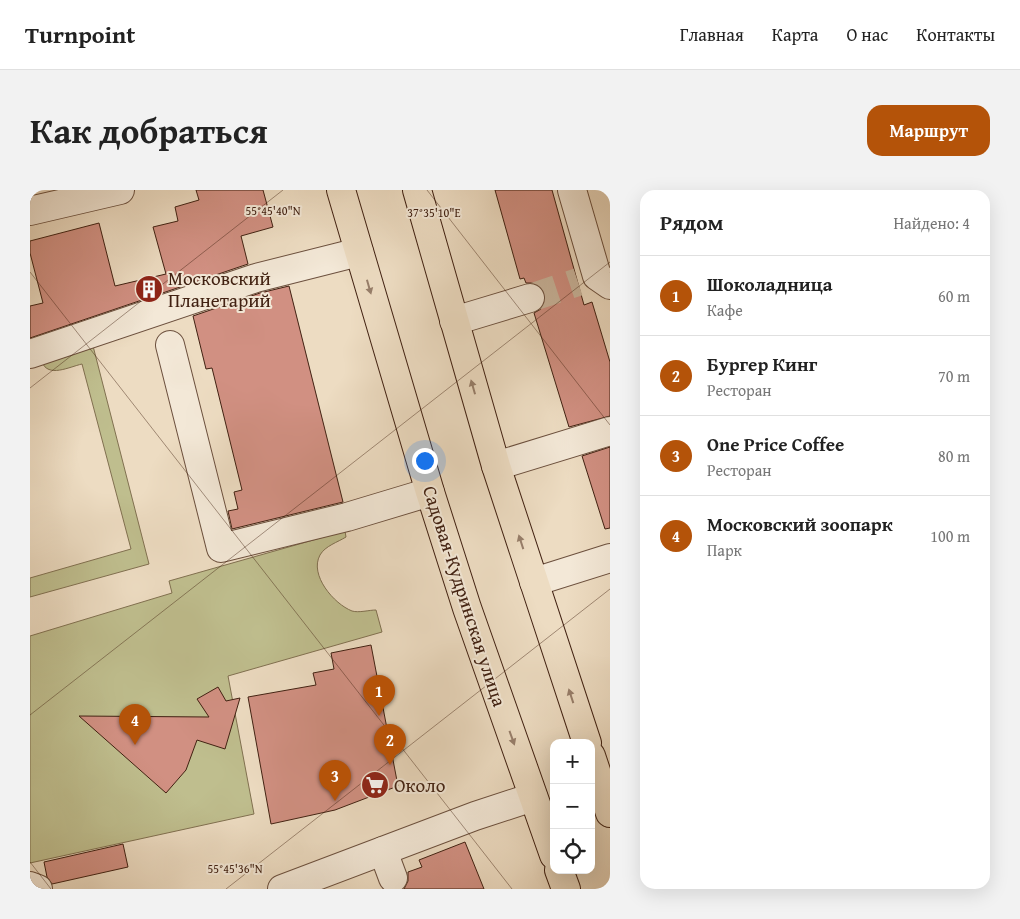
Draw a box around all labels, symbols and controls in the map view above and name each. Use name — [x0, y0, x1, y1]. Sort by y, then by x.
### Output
text: Turnpoint — [25, 17, 135, 52]
text: Главная — [680, 21, 744, 48]
text: Карта — [772, 21, 818, 48]
text: О нас — [846, 21, 888, 48]
text: Контакты — [916, 21, 995, 48]
text: Как добраться — [30, 105, 268, 156]
button: Маршрут — [867, 105, 990, 156]
text: 55°45'40"N — [245, 202, 301, 219]
text: 37°35'10"E — [407, 204, 461, 221]
text: Рядом — [660, 207, 723, 238]
text: Найдено: 4 — [893, 211, 970, 235]
place label: Московский Планетарий — [168, 264, 271, 314]
text: Шоколадница — [707, 270, 833, 298]
building icon: Московский Планетарий — [134, 274, 164, 304]
one-way arrow — [366, 280, 374, 295]
text: 1 — [672, 284, 680, 308]
text: 60 m — [938, 284, 970, 308]
text: Кафе — [707, 298, 743, 322]
text: Бургер Кинг — [707, 350, 817, 378]
text: 2 — [672, 364, 680, 388]
text: 70 m — [938, 364, 970, 388]
text: Ресторан — [707, 378, 772, 402]
one-way arrow — [469, 379, 477, 394]
text: One Price Coffee — [707, 430, 844, 458]
text: 3 — [672, 444, 680, 468]
text: 80 m — [938, 444, 970, 468]
your location — [412, 448, 438, 474]
text: Ресторан — [707, 458, 772, 482]
street label: Садовая-Кудринская улица — [416, 482, 514, 710]
text: Московский зоопарк — [707, 510, 893, 538]
text: 4 — [672, 524, 680, 548]
text: 100 m — [930, 524, 970, 548]
one-way arrow — [517, 534, 525, 549]
text: Парк — [707, 538, 742, 562]
pin: 1 — [363, 675, 395, 716]
one-way arrow — [567, 689, 575, 704]
pin: 4 — [119, 704, 151, 745]
pin: 2 — [374, 724, 406, 765]
one-way arrow — [509, 730, 516, 745]
map controls — [550, 739, 595, 874]
button: + — [550, 739, 595, 784]
pin: 3 — [319, 760, 351, 801]
supermarket icon: Около — [360, 770, 390, 800]
place label: Около — [394, 771, 445, 799]
button: − — [550, 784, 595, 829]
button: locate — [550, 829, 595, 874]
text: 55°45'36"N — [207, 860, 263, 877]

